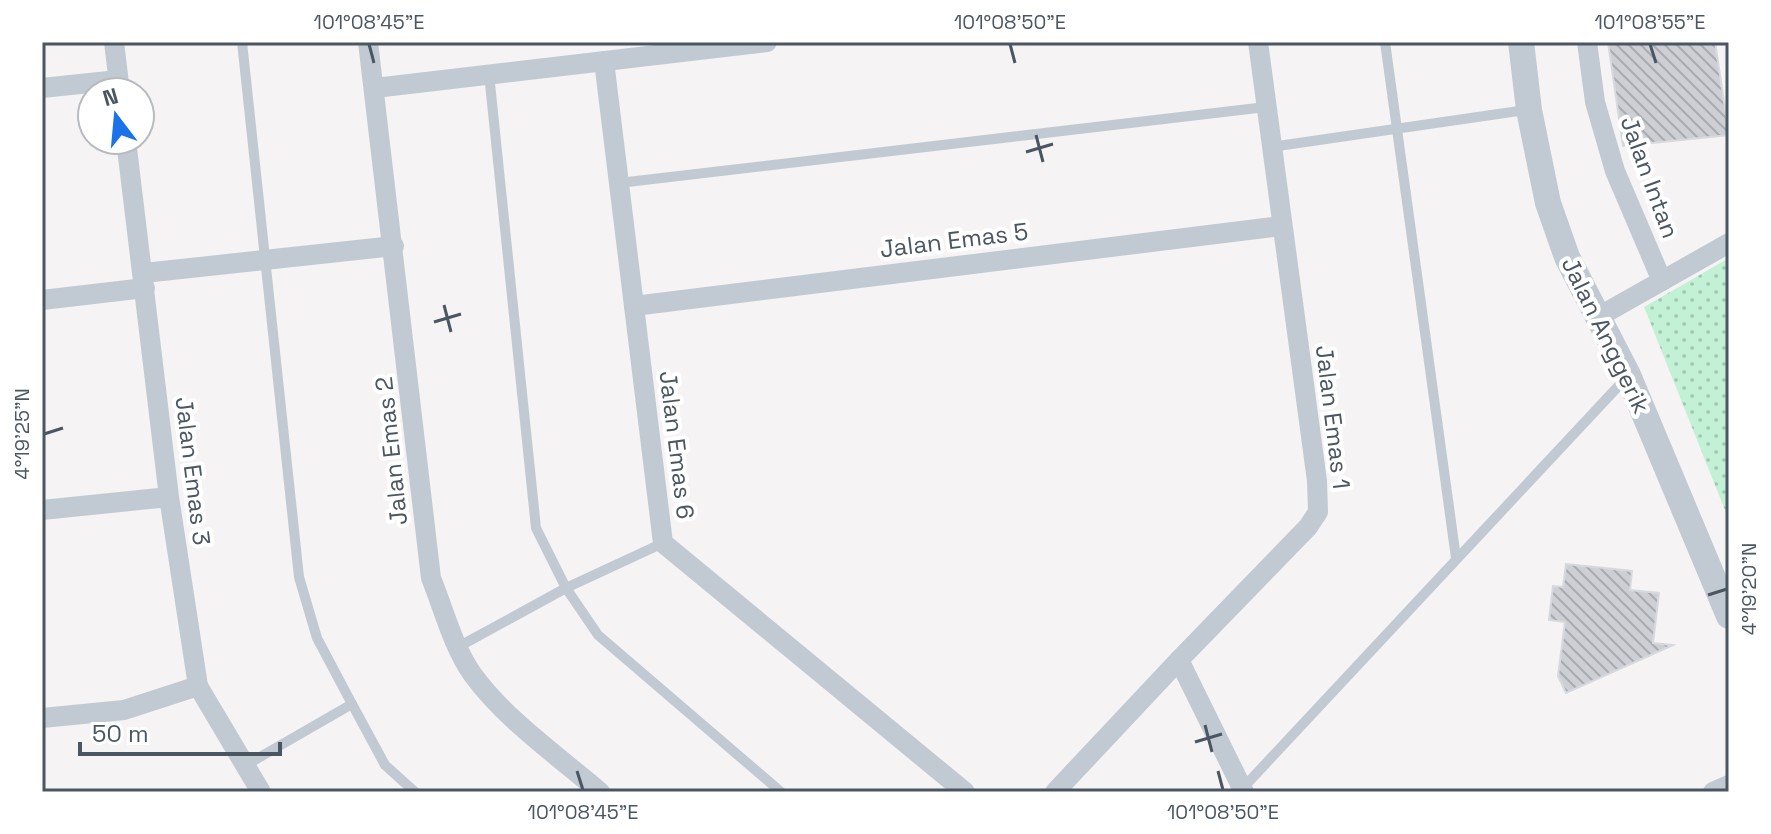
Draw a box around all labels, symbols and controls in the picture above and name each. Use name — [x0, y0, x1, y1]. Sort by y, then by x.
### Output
text: 101°08'45"E — [314, 9, 424, 35]
text: 101°08'50"E — [954, 9, 1066, 35]
text: 101°08'55"E — [1594, 9, 1706, 35]
north arrow — [76, 76, 156, 156]
text: N — [100, 81, 121, 112]
street label: Jalan Intan — [1614, 112, 1686, 242]
street label: Jalan Emas 5 — [878, 216, 1030, 264]
street label: Jalan Anggerik — [1555, 252, 1657, 418]
street label: Jalan Emas 1 — [1309, 343, 1357, 491]
street label: Jalan Emas 6 — [653, 369, 701, 521]
street label: Jalan Emas 2 — [368, 375, 414, 527]
text: 4°19'25"N — [9, 388, 35, 480]
street label: Jalan Emas 3 — [169, 395, 217, 547]
text: 4°19'20"N — [1736, 543, 1762, 635]
scale bar — [80, 706, 280, 756]
text: 50 m — [92, 718, 149, 749]
text: 101°08'45"E — [528, 799, 638, 825]
text: 101°08'50"E — [1167, 799, 1279, 825]

